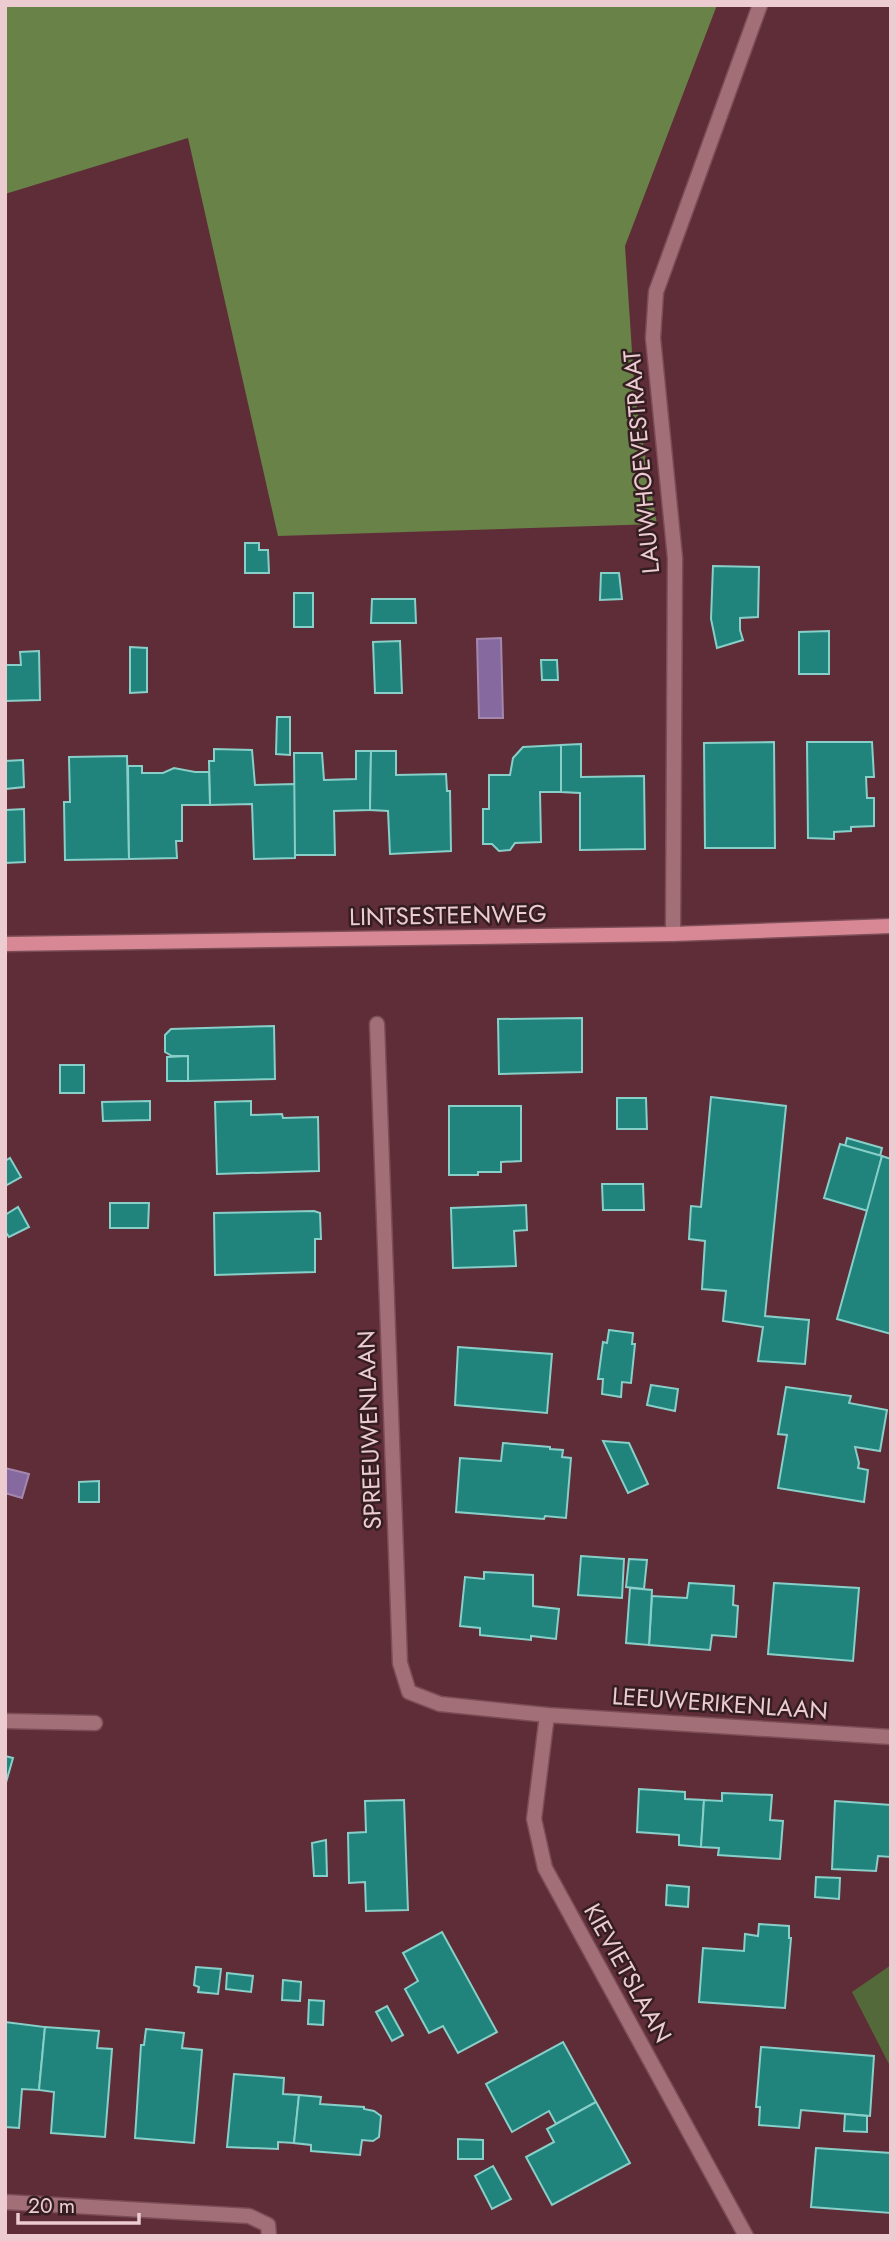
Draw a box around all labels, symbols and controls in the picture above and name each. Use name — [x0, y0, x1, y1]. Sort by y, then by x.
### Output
street label: LAUWHOEVESTRAAT — [614, 349, 668, 575]
street label: LINTSESTEENWEG — [349, 896, 547, 934]
street label: SPREEUWENLAAN — [348, 1330, 390, 1530]
street label: LEEUWERIKENLAAN — [611, 1678, 829, 1728]
street label: KIEVIETSLAAN — [575, 1897, 681, 2049]
scale bar — [18, 2182, 138, 2226]
text: 20 m — [28, 2191, 75, 2221]

